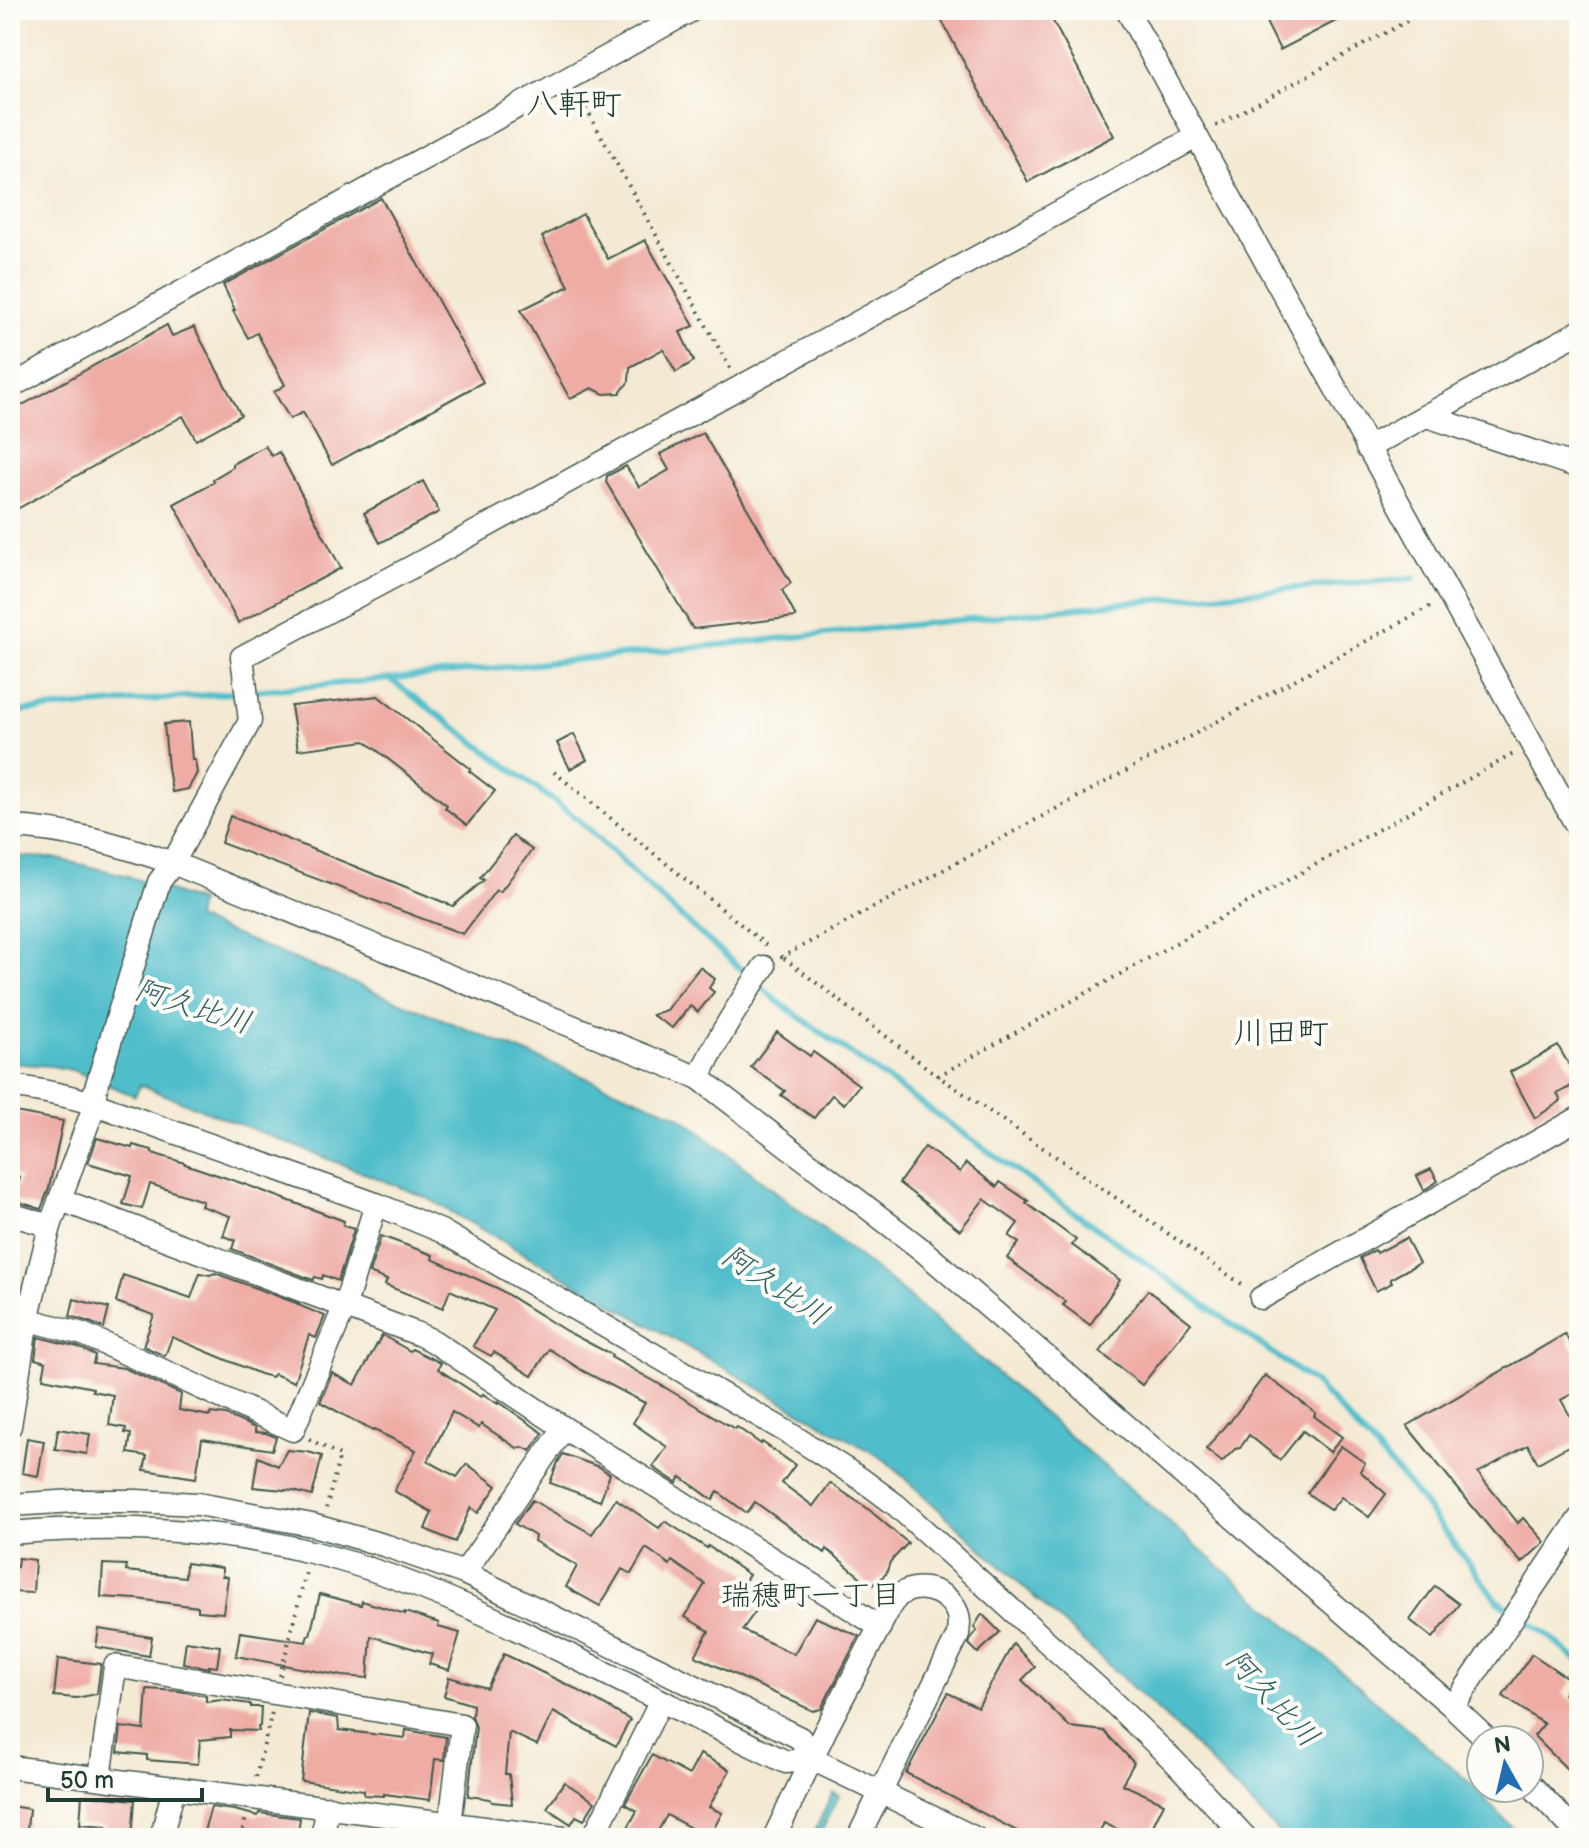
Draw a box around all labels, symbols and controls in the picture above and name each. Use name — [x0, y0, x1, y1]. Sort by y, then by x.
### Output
district label: 八軒町 — [526, 85, 622, 124]
water label: 阿久比川 — [130, 972, 256, 1042]
district label: 川田町 — [1233, 1014, 1329, 1053]
water label: 阿久比川 — [715, 1238, 835, 1334]
district label: 瑞穂町一丁目 — [721, 1578, 901, 1614]
water label: 阿久比川 — [1218, 1643, 1326, 1755]
north arrow — [1465, 1724, 1545, 1804]
text: N — [1492, 1731, 1512, 1760]
scale bar — [48, 1752, 202, 1802]
text: 50 m — [60, 1766, 114, 1795]

